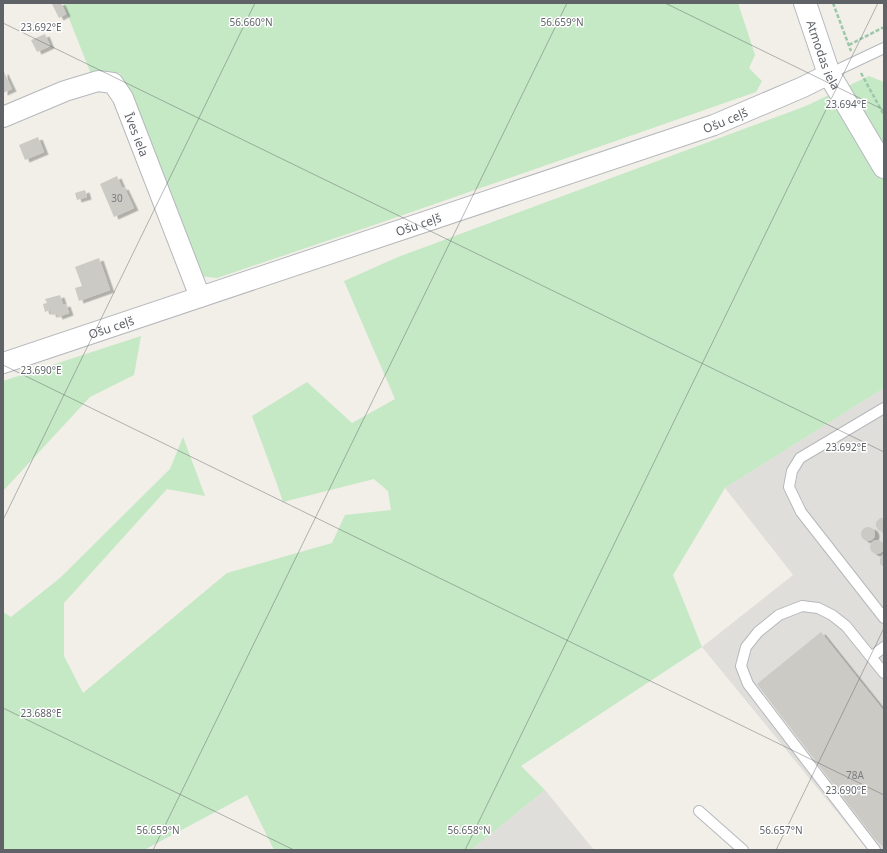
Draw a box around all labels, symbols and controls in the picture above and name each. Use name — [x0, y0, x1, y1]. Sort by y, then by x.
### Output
text: 56.660°N — [229, 15, 273, 29]
text: 56.659°N — [540, 15, 584, 29]
street label: Atmodas iela — [803, 18, 845, 93]
text: 23.692°E — [20, 20, 62, 34]
text: 23.694°E — [825, 97, 867, 111]
street label: Ošu ceļš — [701, 103, 750, 137]
street label: Īves iela — [121, 110, 153, 159]
house number: 30 — [111, 191, 123, 205]
street label: Ošu ceļš — [393, 208, 444, 239]
street label: Ošu ceļš — [86, 311, 136, 342]
text: 23.690°E — [20, 363, 62, 377]
text: 23.692°E — [825, 440, 867, 454]
text: 23.688°E — [20, 706, 62, 720]
house number: 78A — [846, 768, 865, 782]
text: 23.690°E — [825, 783, 867, 797]
text: 56.659°N — [136, 823, 180, 837]
text: 56.658°N — [447, 823, 491, 837]
text: 56.657°N — [759, 823, 803, 837]

